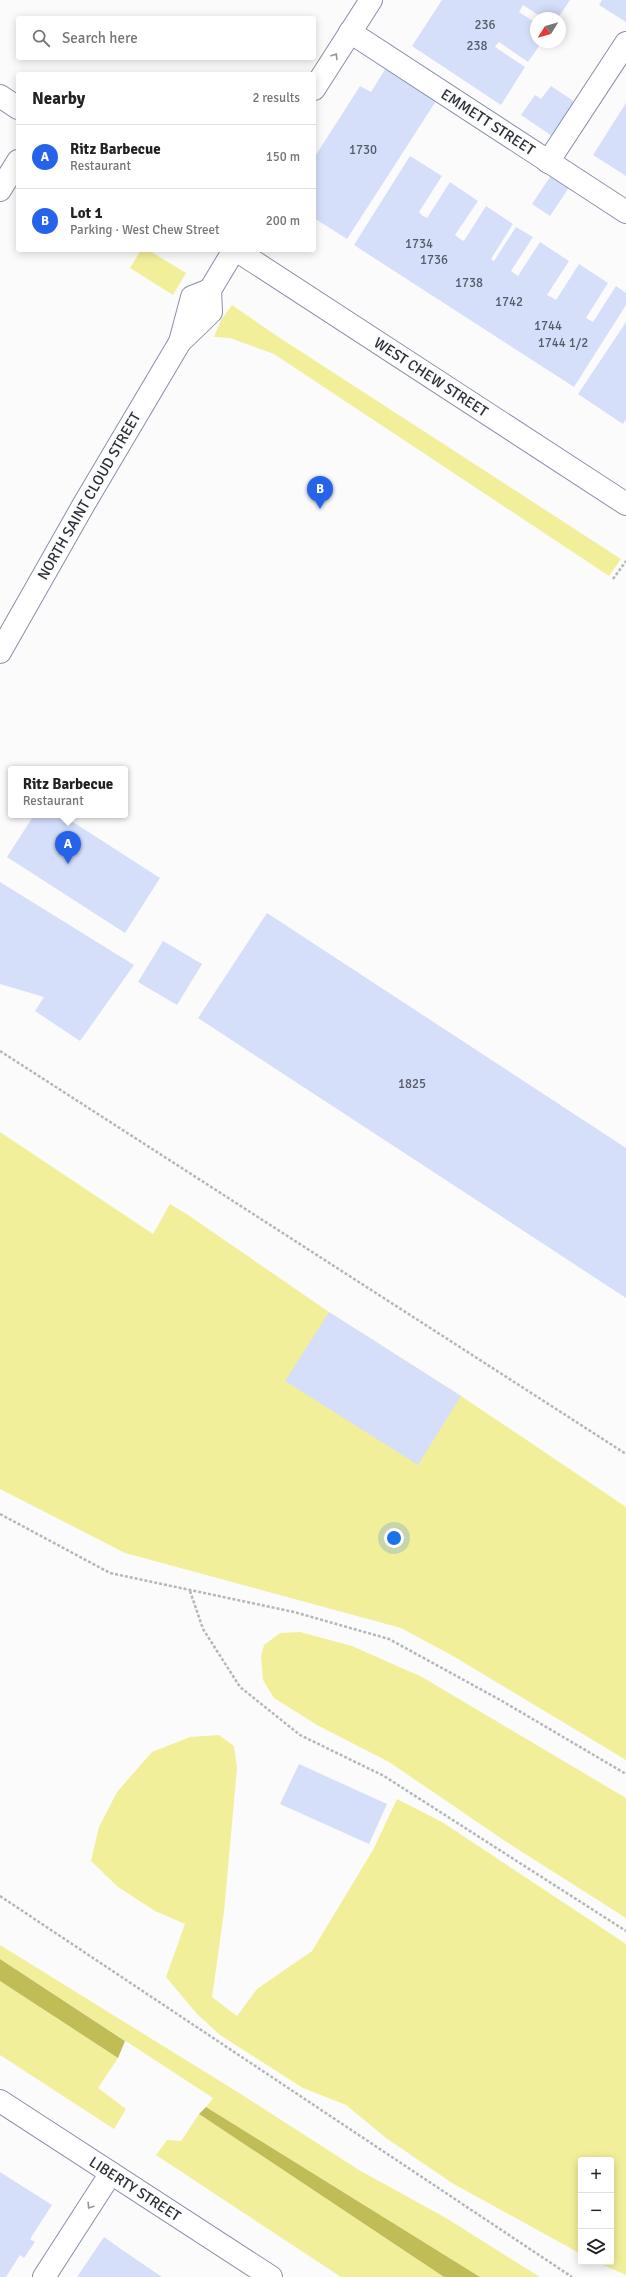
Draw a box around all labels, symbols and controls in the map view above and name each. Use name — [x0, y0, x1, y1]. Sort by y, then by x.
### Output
north arrow — [530, 12, 566, 48]
search box — [16, 16, 316, 60]
house number: 236 — [474, 17, 496, 33]
icon: search — [30, 27, 52, 49]
text: Search here — [62, 29, 138, 47]
house number: 238 — [466, 38, 488, 54]
one-way arrow — [330, 53, 337, 60]
street label: EMMETT STREET — [438, 85, 539, 159]
text: Nearby — [32, 88, 85, 109]
text: 2 results — [252, 90, 300, 106]
text: Ritz Barbecue — [70, 140, 161, 158]
house number: 1730 — [349, 142, 377, 158]
text: A — [41, 149, 49, 165]
text: 150 m — [266, 149, 300, 165]
text: Restaurant — [70, 158, 131, 174]
text: Lot 1 — [70, 204, 103, 222]
text: B — [41, 213, 49, 229]
text: 200 m — [266, 213, 300, 229]
text: Parking · West Chew Street — [70, 222, 220, 238]
house number: 1734 — [405, 236, 433, 252]
house number: 1736 — [420, 252, 448, 268]
house number: 1738 — [455, 275, 483, 291]
house number: 1742 — [495, 294, 523, 310]
house number: 1744 — [534, 318, 562, 334]
street label: WEST CHEW STREET — [371, 333, 492, 421]
house number: 1744 1/2 — [538, 335, 588, 351]
street label: NORTH SAINT CLOUD STREET — [34, 408, 145, 583]
pin: B — [307, 476, 333, 509]
popup — [8, 766, 128, 818]
text: Ritz Barbecue — [23, 775, 113, 793]
text: Restaurant — [23, 793, 84, 809]
pin: A — [55, 831, 81, 864]
house number: 1825 — [398, 1076, 426, 1092]
your location — [384, 1528, 404, 1548]
street label: LIBERTY STREET — [86, 2153, 185, 2226]
map controls — [578, 2157, 614, 2265]
button: + — [578, 2157, 614, 2193]
button: − — [578, 2193, 614, 2229]
one-way arrow — [87, 2202, 95, 2209]
button: layers — [578, 2229, 614, 2265]

